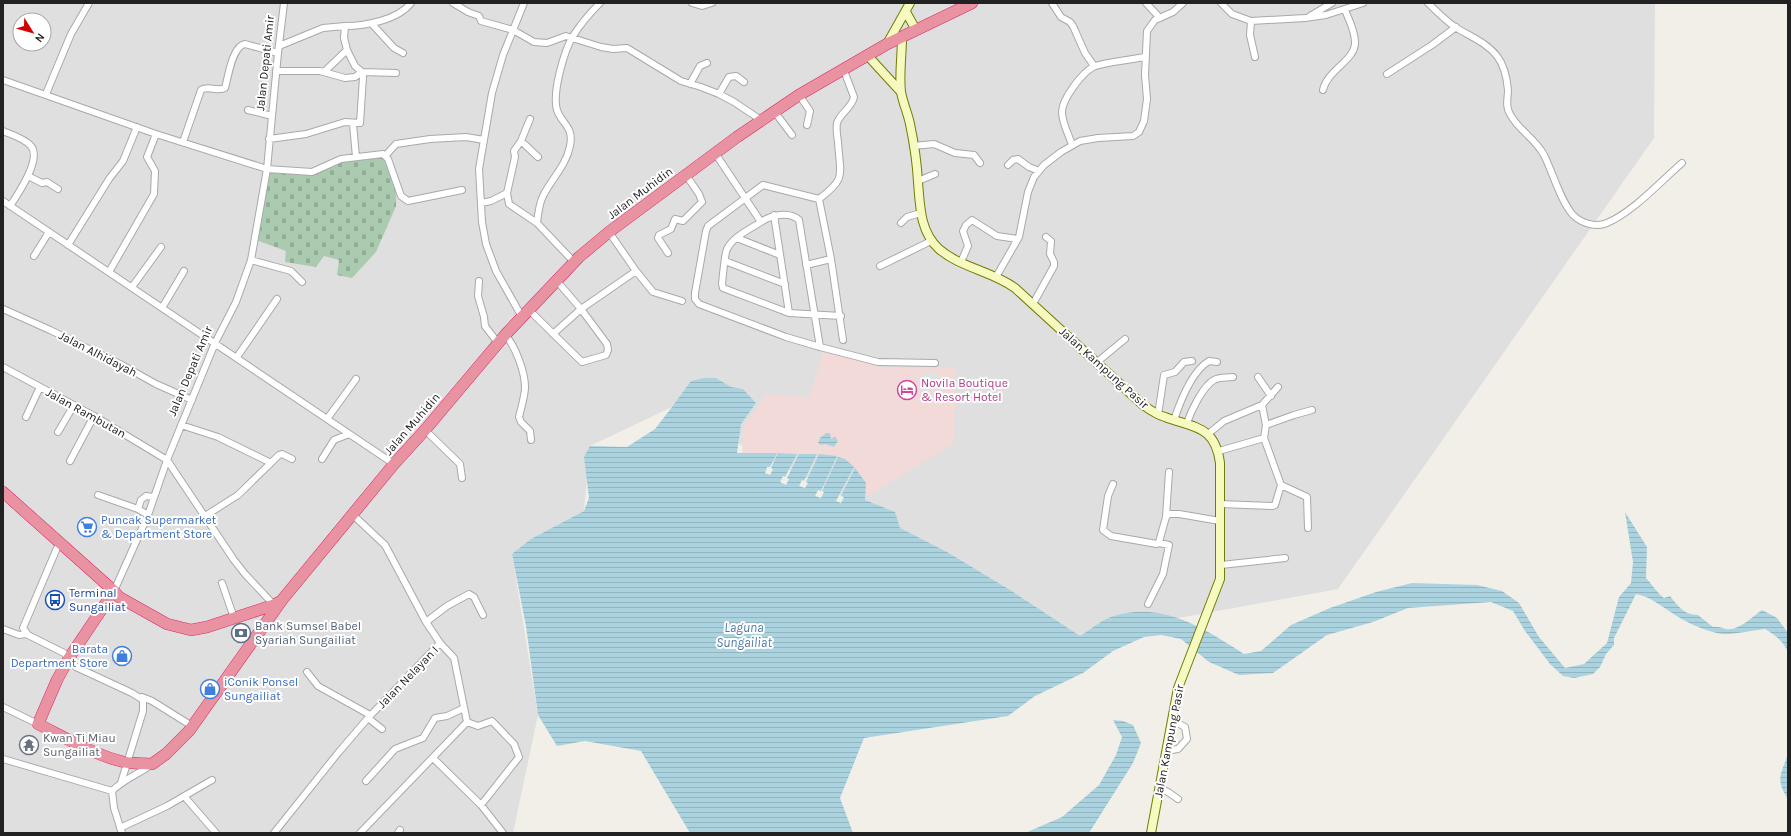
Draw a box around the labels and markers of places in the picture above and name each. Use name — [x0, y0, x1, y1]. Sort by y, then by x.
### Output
place label: Novila Boutique & Resort Hotel — [921, 376, 1008, 404]
hotel icon: Novila Boutique & Resort Hotel — [896, 379, 918, 401]
place label: Puncak Supermarket & Department Store — [101, 513, 217, 541]
supermarket icon: Puncak Supermarket & Department Store — [76, 516, 98, 538]
place label: Terminal Sungailiat — [69, 586, 126, 614]
bus stop icon: Terminal Sungailiat — [44, 589, 66, 611]
place label: Bank Sumsel Babel Syariah Sungailiat — [255, 619, 361, 647]
bank icon: Bank Sumsel Babel Syariah Sungailiat — [230, 622, 252, 644]
place label: Barata Department Store — [11, 642, 108, 670]
shop icon: Barata Department Store — [111, 645, 133, 667]
place label: iConik Ponsel Sungailiat — [224, 675, 298, 703]
shop icon: iConik Ponsel Sungailiat — [199, 678, 221, 700]
place label: Kwan Ti Miau Sungailiat — [43, 731, 116, 759]
temple icon: Kwan Ti Miau Sungailiat — [18, 734, 40, 756]

